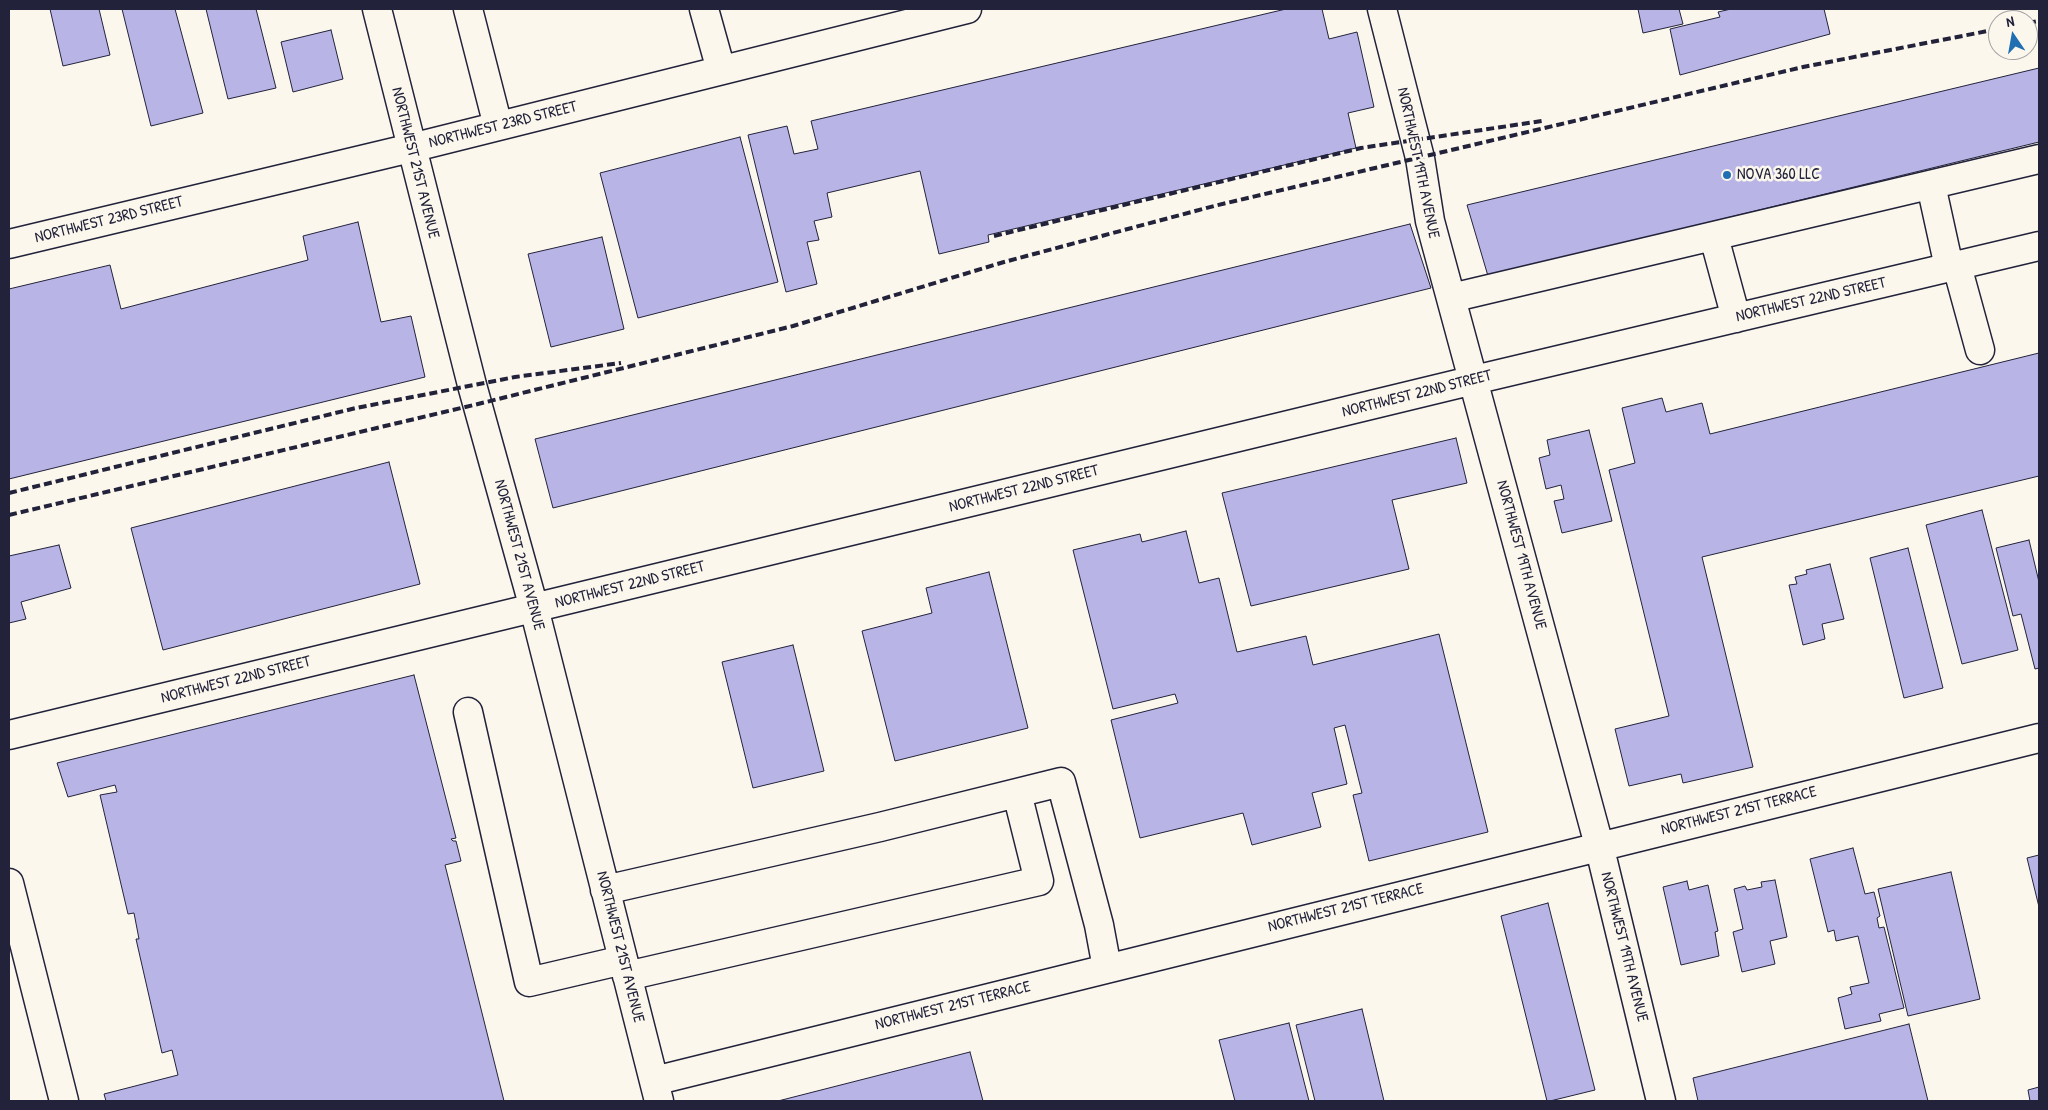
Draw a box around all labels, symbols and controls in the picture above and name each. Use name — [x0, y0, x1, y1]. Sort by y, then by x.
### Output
north arrow — [1988, 10, 2038, 60]
text: N — [2004, 11, 2016, 31]
street label: NORTHWEST 21ST AVENUE — [387, 85, 443, 241]
street label: NORTHWEST 19TH AVENUE — [1393, 86, 1443, 240]
street label: NORTHWEST 23RD STREET — [427, 97, 579, 153]
place label: NOVA 360 LLC — [1737, 165, 1820, 185]
marker: NOVA 360 LLC — [1721, 169, 1733, 181]
street label: NORTHWEST 23RD STREET — [33, 192, 185, 248]
street label: NORTHWEST 22ND STREET — [1734, 273, 1888, 327]
street label: NORTHWEST 22ND STREET — [1340, 366, 1494, 422]
street label: NORTHWEST 22ND STREET — [947, 461, 1101, 517]
street label: NORTHWEST 21ST AVENUE — [490, 478, 548, 632]
street label: NORTHWEST 19TH AVENUE — [1492, 478, 1550, 632]
street label: NORTHWEST 22ND STREET — [553, 557, 707, 613]
street label: NORTHWEST 22ND STREET — [159, 652, 313, 708]
street label: NORTHWEST 21ST TERRACE — [1659, 782, 1819, 840]
street label: NORTHWEST 21ST AVENUE — [592, 869, 648, 1025]
street label: NORTHWEST 19TH AVENUE — [1596, 870, 1652, 1024]
street label: NORTHWEST 21ST TERRACE — [1266, 879, 1426, 937]
street label: NORTHWEST 21ST TERRACE — [873, 977, 1033, 1035]

